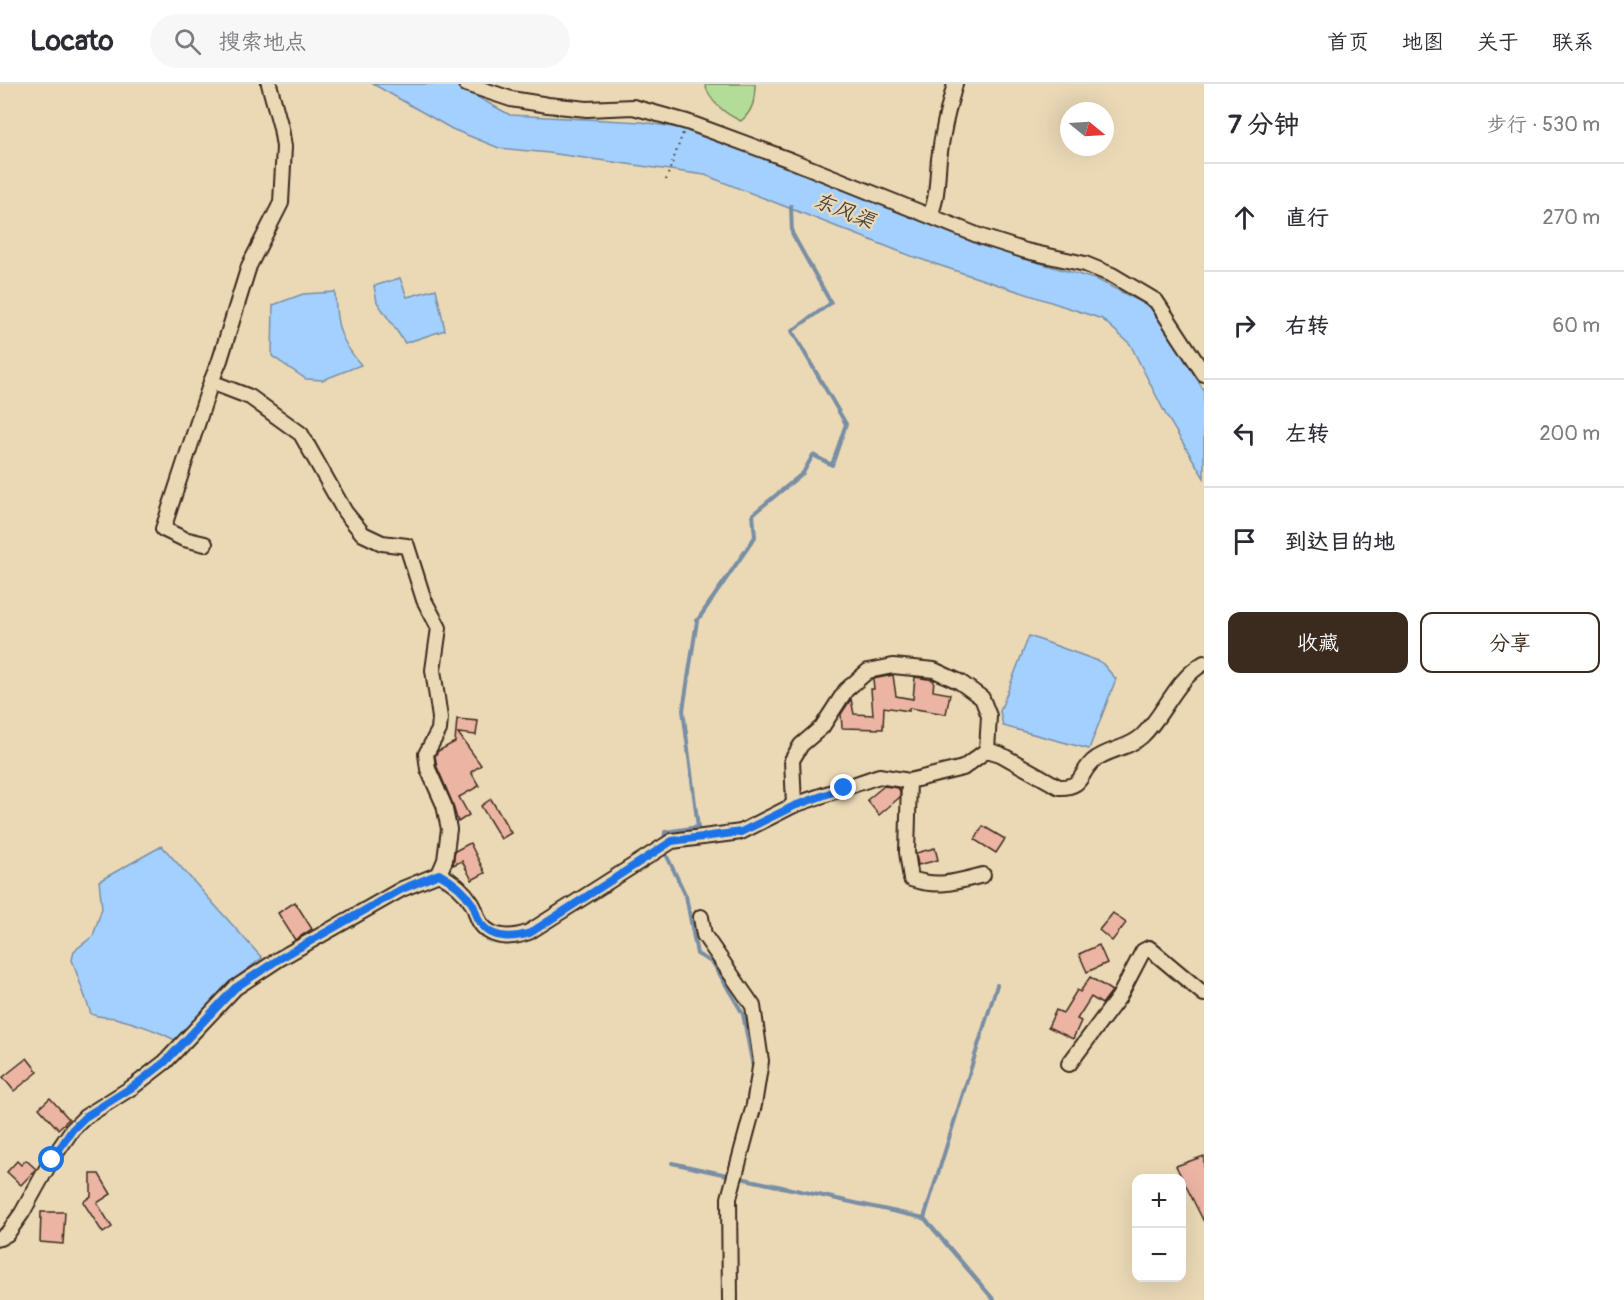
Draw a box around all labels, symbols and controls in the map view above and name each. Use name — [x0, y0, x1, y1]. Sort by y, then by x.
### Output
search box — [150, 14, 570, 68]
text: Locato — [30, 24, 114, 59]
icon: search — [171, 25, 204, 58]
text: 搜索地点 — [219, 28, 307, 56]
text: 首页 — [1327, 29, 1369, 56]
text: 地图 — [1402, 29, 1444, 56]
text: 关于 — [1477, 29, 1519, 56]
text: 联系 — [1552, 29, 1594, 56]
north arrow — [1060, 102, 1114, 156]
text: 7 分钟 — [1228, 109, 1299, 141]
text: 步行 · 530 m — [1487, 112, 1600, 137]
water label: 东风渠 — [810, 187, 880, 236]
icon: ahead — [1228, 201, 1261, 234]
text: 直行 — [1285, 204, 1329, 232]
text: 270 m — [1542, 205, 1600, 230]
icon: right — [1228, 309, 1261, 342]
text: 右转 — [1285, 312, 1329, 340]
text: 60 m — [1553, 313, 1600, 338]
icon: left — [1228, 417, 1261, 450]
text: 左转 — [1285, 420, 1329, 448]
text: 200 m — [1539, 421, 1600, 446]
icon: arrive — [1228, 525, 1261, 558]
text: 到达目的地 — [1285, 528, 1395, 556]
button: 收藏 — [1228, 612, 1408, 673]
button: 分享 — [1420, 612, 1600, 673]
route end — [830, 774, 856, 800]
route start — [38, 1146, 64, 1172]
map controls — [1132, 1174, 1186, 1282]
button: + — [1132, 1174, 1186, 1228]
button: − — [1132, 1228, 1186, 1282]

